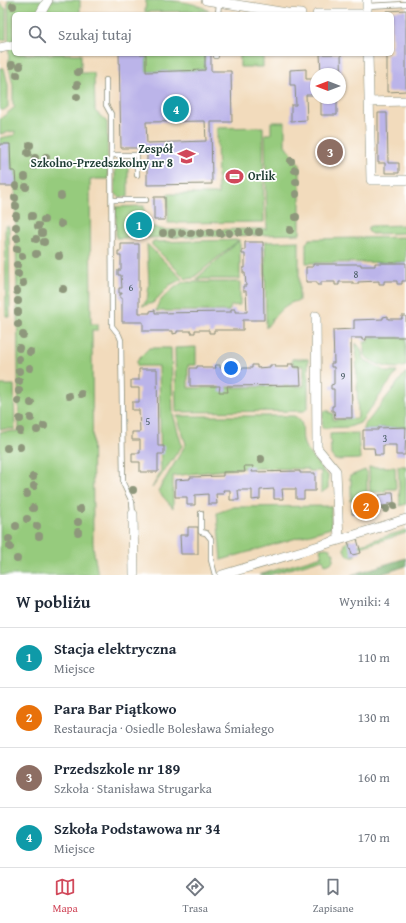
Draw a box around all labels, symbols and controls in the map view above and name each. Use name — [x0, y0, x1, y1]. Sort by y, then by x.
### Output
search box — [12, 12, 394, 56]
icon: search — [26, 23, 48, 45]
text: Szukaj tutaj — [58, 24, 132, 45]
north arrow — [310, 68, 346, 104]
pin: 4 — [163, 94, 189, 124]
pin: 3 — [317, 137, 343, 167]
place label: Zespół Szkolno-Przedszkolny nr 8 — [31, 140, 173, 171]
school or university icon: Zespół Szkolno-Przedszkolny nr 8 — [176, 146, 196, 166]
sports icon: Orlik — [225, 166, 245, 186]
place label: Orlik — [248, 167, 276, 184]
pin: 1 — [126, 210, 152, 240]
house number: 8 — [354, 267, 359, 282]
house number: 6 — [129, 280, 134, 295]
your location — [221, 358, 241, 378]
house number: 9 — [341, 369, 346, 384]
house number: 5 — [146, 414, 151, 429]
house number: 3 — [383, 431, 388, 446]
pin: 2 — [353, 491, 379, 521]
text: W pobliżu — [16, 589, 91, 614]
text: Wyniki: 4 — [339, 592, 390, 611]
text: Stacja elektryczna — [54, 638, 176, 659]
text: 1 — [26, 648, 32, 667]
text: 110 m — [358, 648, 390, 667]
text: Miejsce — [54, 659, 95, 678]
text: Para Bar Piątkowo — [54, 698, 177, 719]
text: 2 — [26, 708, 32, 727]
text: 130 m — [358, 708, 390, 727]
text: Restauracja · Osiedle Bolesława Śmiałego — [54, 719, 274, 738]
text: Przedszkole nr 189 — [54, 758, 180, 779]
text: 3 — [26, 768, 32, 787]
text: 160 m — [358, 768, 390, 787]
text: Szkoła · Stanisława Strugarka — [54, 779, 212, 798]
text: Szkoła Podstawowa nr 34 — [54, 818, 221, 839]
text: 4 — [26, 828, 32, 847]
text: 170 m — [358, 828, 390, 847]
text: Miejsce — [54, 839, 95, 858]
tab: Mapa — [52, 876, 78, 916]
tab: Trasa — [183, 876, 208, 916]
tab: Zapisane — [313, 876, 354, 916]

